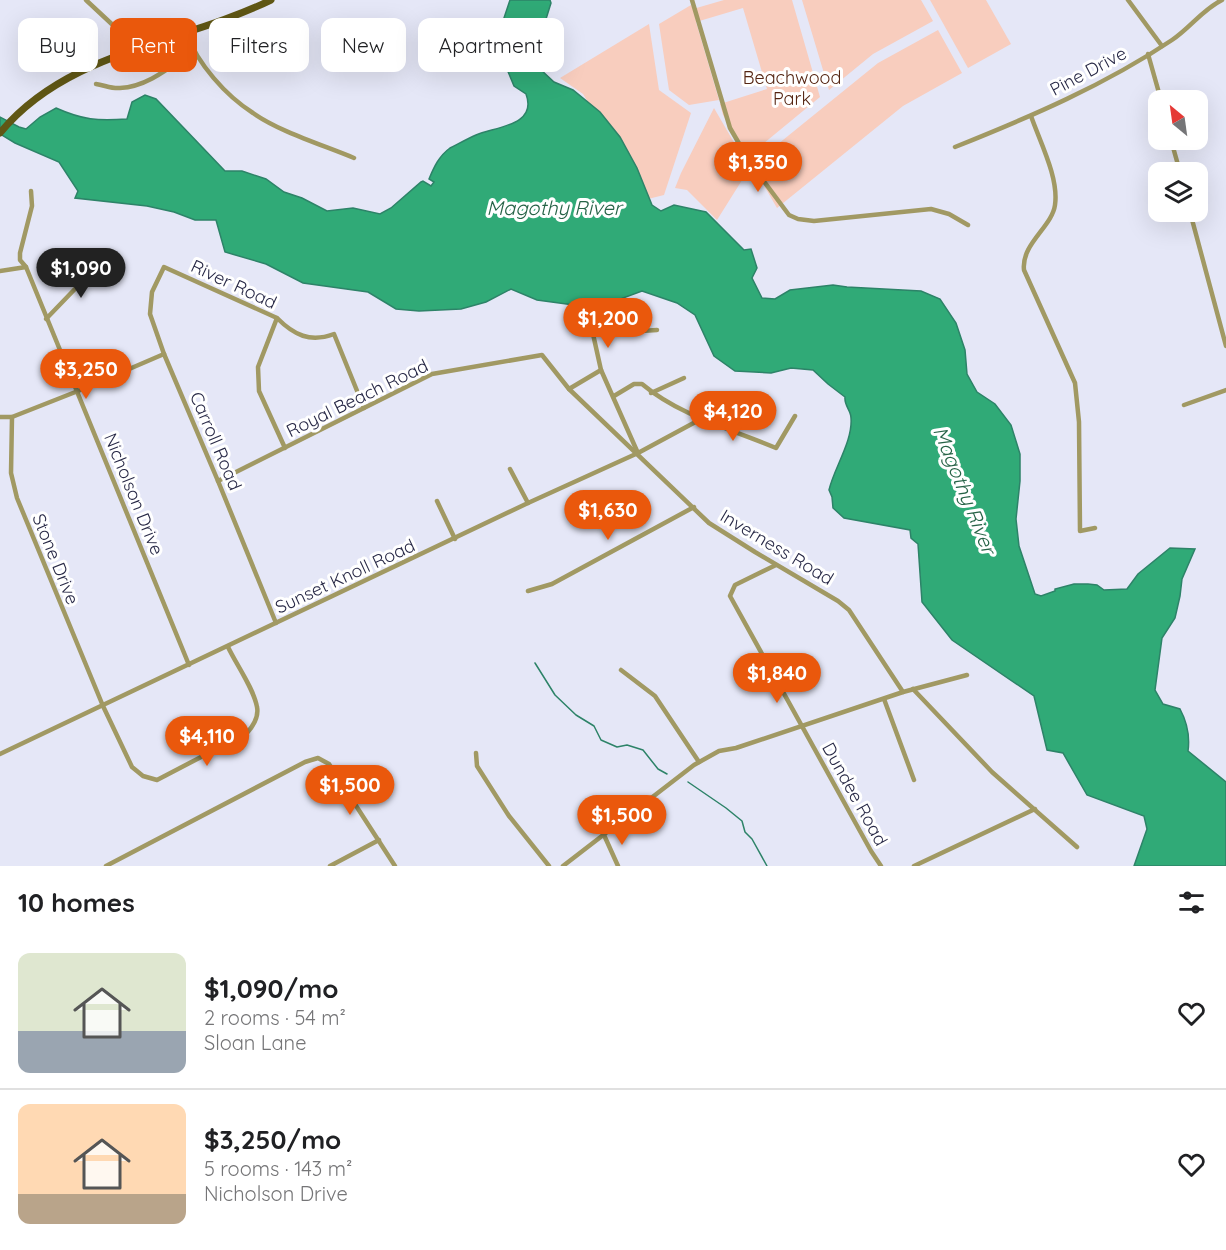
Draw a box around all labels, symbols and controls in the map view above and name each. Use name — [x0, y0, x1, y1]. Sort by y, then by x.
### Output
chip: Buy — [18, 18, 98, 72]
chip: Rent — [110, 18, 197, 72]
chip: Filters — [209, 18, 309, 72]
chip: New — [321, 18, 406, 72]
chip: Apartment — [418, 18, 564, 72]
street label: Pine Drive — [1046, 41, 1130, 101]
park label: Beachwood Park — [743, 66, 841, 110]
north arrow — [1148, 90, 1208, 150]
map controls — [1148, 90, 1208, 222]
pin: $1,350 — [709, 142, 807, 193]
text: $1,350 — [728, 149, 788, 174]
button: layers — [1148, 162, 1208, 222]
water label: Magothy River — [487, 195, 624, 220]
pin: $1,090 — [32, 248, 130, 299]
street label: River Road — [187, 254, 281, 314]
text: $1,090 — [50, 255, 112, 280]
pin: $1,200 — [559, 298, 657, 349]
text: $1,200 — [577, 305, 639, 330]
pin: $3,250 — [37, 349, 135, 400]
street label: Royal Beach Road — [282, 354, 432, 442]
text: $3,250 — [54, 356, 118, 381]
street label: Carroll Road — [185, 388, 247, 494]
pin: $4,120 — [684, 391, 782, 442]
text: $4,120 — [703, 398, 763, 423]
water label: Magothy River — [928, 423, 1003, 559]
street label: Nicholson Drive — [99, 430, 169, 558]
pin: $1,630 — [559, 490, 657, 541]
text: $1,630 — [578, 497, 638, 522]
street label: Inverness Road — [716, 504, 838, 590]
street label: Stone Drive — [27, 510, 85, 608]
street label: Sunset Knoll Road — [271, 534, 419, 618]
pin: $1,840 — [728, 653, 826, 704]
text: $1,840 — [747, 660, 807, 685]
pin: $4,110 — [158, 716, 256, 767]
text: $4,110 — [179, 723, 235, 748]
street label: Dundee Road — [817, 738, 893, 850]
pin: $1,500 — [301, 765, 399, 816]
text: $1,500 — [319, 772, 381, 797]
pin: $1,500 — [573, 795, 671, 846]
text: $1,500 — [591, 802, 653, 827]
text: 10 homes — [18, 886, 135, 919]
icon: filters — [1175, 886, 1208, 919]
text: $1,090/mo — [204, 972, 338, 1005]
icon: home — [66, 977, 138, 1049]
icon: heart — [1175, 997, 1208, 1030]
text: 2 rooms · 54 m² — [204, 1005, 346, 1030]
text: Sloan Lane — [204, 1030, 306, 1055]
text: $3,250/mo — [204, 1123, 341, 1156]
icon: home — [66, 1128, 138, 1200]
icon: heart — [1175, 1148, 1208, 1181]
text: 5 rooms · 143 m² — [204, 1156, 352, 1181]
text: Nicholson Drive — [204, 1181, 348, 1206]

